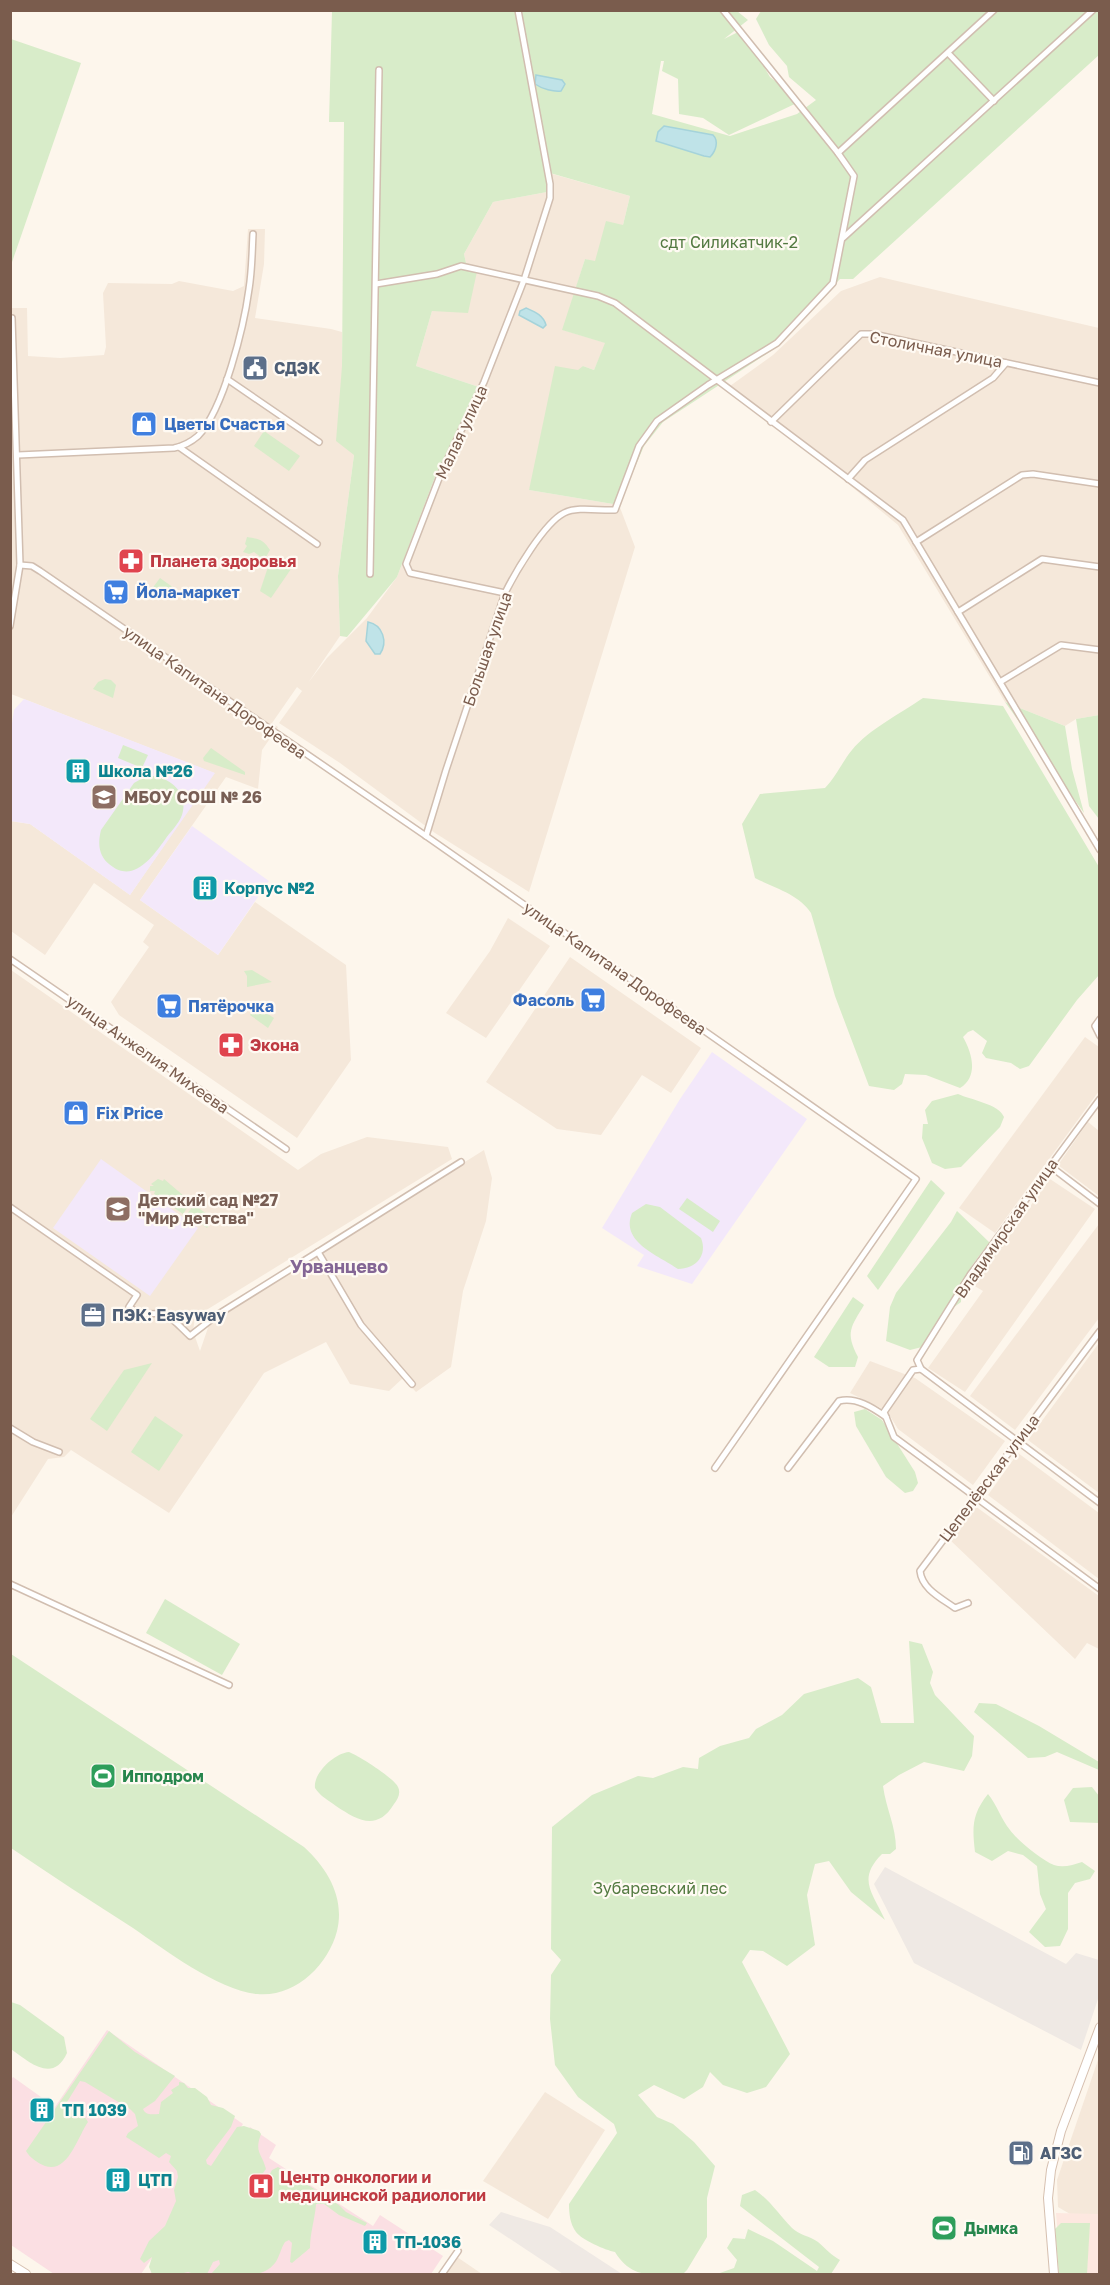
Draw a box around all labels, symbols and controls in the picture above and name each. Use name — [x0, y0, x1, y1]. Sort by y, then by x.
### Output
park label: сдт Силикатчик-2 — [660, 232, 798, 252]
street label: Столичная улица — [868, 326, 1004, 372]
public building icon: СДЭК — [240, 353, 270, 383]
place label: СДЭК — [274, 358, 320, 378]
street label: Малая улица — [431, 382, 491, 482]
shop icon: Цветы Счастья — [129, 409, 159, 439]
place label: Цветы Счастья — [164, 414, 285, 434]
pharmacy icon: Планета здоровья — [116, 546, 146, 576]
place label: Планета здоровья — [150, 551, 296, 571]
supermarket icon: Йола-маркет — [101, 577, 131, 607]
place label: Йола-маркет — [136, 582, 240, 602]
street label: Большая улица — [458, 589, 516, 709]
street label: улица Капитана Дорофеева — [120, 621, 310, 763]
building icon: Школа №26 — [63, 756, 93, 786]
place label: Школа №26 — [98, 761, 193, 781]
school or university icon: МБОУ СОШ № 26 — [89, 782, 119, 812]
place label: МБОУ СОШ № 26 — [124, 787, 262, 807]
building icon: Корпус №2 — [190, 873, 220, 903]
place label: Корпус №2 — [224, 878, 315, 898]
street label: улица Капитана Дорофеева — [520, 897, 710, 1039]
supermarket icon: Фасоль — [578, 985, 608, 1015]
street label: улица Анжелия Михеева — [63, 990, 233, 1118]
place label: Фасоль — [513, 990, 574, 1010]
supermarket icon: Пятёрочка — [154, 991, 184, 1021]
place label: Пятёрочка — [188, 996, 274, 1016]
pharmacy icon: Экона — [216, 1030, 246, 1060]
place label: Экона — [250, 1035, 299, 1055]
shop icon: Fix Price — [61, 1098, 91, 1128]
place label: Fix Price — [96, 1103, 163, 1123]
street label: Владимирская улица — [950, 1154, 1062, 1302]
place label: Детский сад №27 "Мир детства" — [138, 1190, 278, 1228]
school or university icon: Детский сад №27 "Мир детства" — [103, 1194, 133, 1224]
district label: Урванцево — [290, 1255, 388, 1277]
office icon: ПЭК: Easyway — [78, 1300, 108, 1330]
place label: ПЭК: Easyway — [112, 1305, 226, 1325]
street label: Цепелёвская улица — [935, 1410, 1043, 1546]
sports icon: Ипподром — [88, 1761, 118, 1791]
place label: Ипподром — [122, 1766, 204, 1786]
park label: Зубаревский лес — [593, 1878, 728, 1898]
building icon: ТП 1039 — [27, 2095, 57, 2125]
place label: ТП 1039 — [62, 2100, 127, 2120]
fuel station icon: АГЗС — [1006, 2138, 1036, 2168]
place label: АГЗС — [1040, 2143, 1082, 2163]
building icon: ЦТП — [103, 2165, 133, 2195]
place label: Центр онкологии и медицинской радиологии — [280, 2167, 486, 2205]
place label: ЦТП — [138, 2170, 173, 2190]
hospital icon: Центр онкологии и медицинской радиологии — [246, 2171, 276, 2201]
sports icon: Дымка — [929, 2213, 959, 2243]
place label: Дымка — [964, 2218, 1018, 2238]
building icon: ТП-1036 — [360, 2227, 390, 2257]
place label: ТП-1036 — [394, 2232, 461, 2252]

